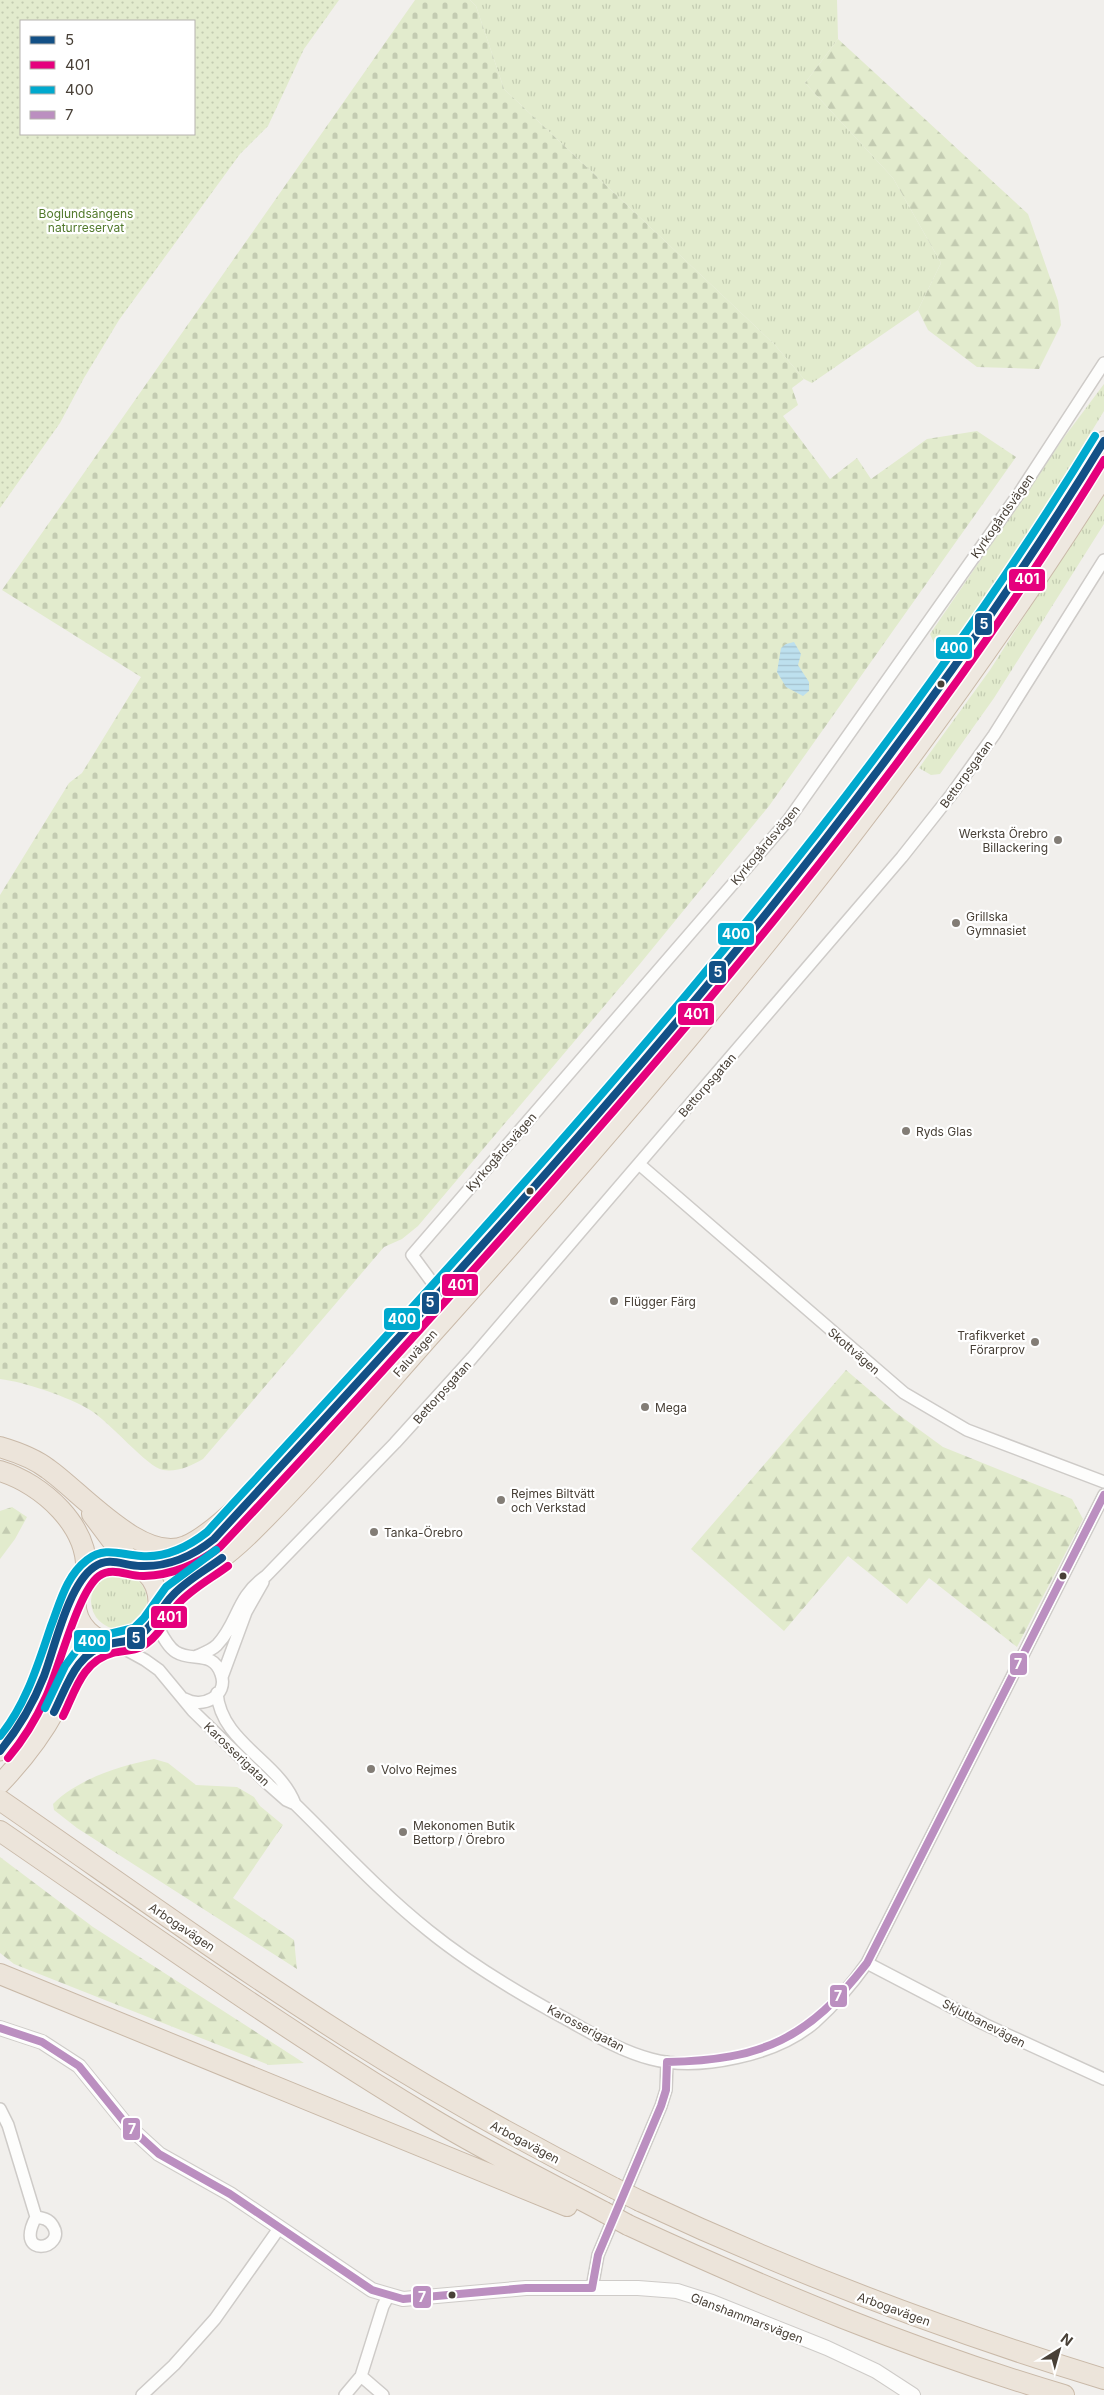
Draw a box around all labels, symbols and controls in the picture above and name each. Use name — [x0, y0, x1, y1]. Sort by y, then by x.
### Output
legend — [20, 20, 195, 135]
text: 5 — [65, 30, 74, 49]
text: 401 — [65, 55, 90, 74]
text: 400 — [65, 80, 94, 99]
text: 7 — [65, 105, 74, 124]
park label: Boglundsängens naturreservat — [39, 206, 133, 235]
street label: Kyrkogårdsvägen — [967, 471, 1037, 561]
line badge: 401 — [1008, 568, 1046, 592]
text: 401 — [1015, 570, 1039, 587]
line badge: 5 — [974, 612, 993, 636]
text: 5 — [980, 615, 989, 632]
line badge: 400 — [935, 636, 973, 660]
text: 400 — [940, 639, 968, 656]
unlabelled marker — [936, 679, 946, 689]
street label: Bettorpsgatan — [936, 737, 996, 811]
street label: Kyrkogårdsvägen — [727, 802, 803, 888]
place label: Werksta Örebro Billackering — [959, 826, 1048, 855]
marker: Werksta Örebro Billackering — [1052, 834, 1064, 846]
place label: Grillska Gymnasiet — [966, 909, 1026, 938]
marker: Grillska Gymnasiet — [950, 917, 962, 929]
line badge: 400 — [717, 922, 755, 946]
text: 400 — [722, 925, 750, 942]
line badge: 5 — [708, 960, 727, 984]
text: 5 — [714, 963, 723, 980]
line badge: 401 — [677, 1002, 715, 1026]
text: 401 — [684, 1005, 708, 1022]
street label: Bettorpsgatan — [675, 1050, 739, 1120]
street label: Kyrkogårdsvägen — [463, 1110, 539, 1194]
place label: Ryds Glas — [916, 1124, 972, 1139]
marker: Ryds Glas — [900, 1125, 912, 1137]
unlabelled marker — [525, 1186, 535, 1196]
line badge: 401 — [441, 1273, 479, 1297]
text: 401 — [448, 1276, 472, 1293]
line badge: 5 — [421, 1291, 440, 1315]
text: 5 — [426, 1293, 435, 1310]
place label: Flügger Färg — [624, 1294, 696, 1309]
marker: Flügger Färg — [608, 1295, 620, 1307]
line badge: 400 — [383, 1307, 421, 1331]
text: 400 — [388, 1310, 416, 1327]
street label: Skottvägen — [825, 1324, 883, 1378]
street label: Faluvägen — [390, 1326, 440, 1380]
place label: Trafikverket Förarprov — [957, 1328, 1025, 1357]
marker: Trafikverket Förarprov — [1029, 1336, 1041, 1348]
street label: Bettorpsgatan — [410, 1357, 474, 1427]
place label: Mega — [655, 1400, 687, 1415]
marker: Mega — [639, 1401, 651, 1413]
place label: Rejmes Biltvätt och Verkstad — [511, 1486, 595, 1515]
marker: Rejmes Biltvätt och Verkstad — [495, 1494, 507, 1506]
place label: Tanka-Örebro — [384, 1525, 463, 1540]
marker: Tanka-Örebro — [368, 1526, 380, 1538]
unlabelled marker — [1058, 1571, 1068, 1581]
line badge: 401 — [150, 1605, 188, 1629]
text: 401 — [157, 1608, 181, 1625]
line badge: 5 — [126, 1626, 146, 1650]
line badge: 400 — [73, 1629, 111, 1653]
text: 5 — [132, 1629, 141, 1646]
text: 400 — [78, 1632, 106, 1649]
line badge: 7 — [1009, 1652, 1028, 1676]
text: 7 — [1014, 1655, 1022, 1672]
street label: Karosserigatan — [201, 1719, 273, 1789]
place label: Volvo Rejmes — [381, 1762, 457, 1777]
marker: Volvo Rejmes — [365, 1763, 377, 1775]
place label: Mekonomen Butik Bettorp / Örebro — [413, 1818, 515, 1847]
marker: Mekonomen Butik Bettorp / Örebro — [397, 1826, 409, 1838]
street label: Arbogavägen — [146, 1899, 218, 1955]
line badge: 7 — [829, 1984, 848, 2008]
text: 7 — [834, 1987, 842, 2004]
street label: Skjutbanevägen — [940, 1996, 1028, 2050]
street label: Karosserigatan — [545, 2001, 627, 2055]
line badge: 7 — [122, 2117, 141, 2141]
street label: Arbogavägen — [488, 2117, 562, 2167]
text: 7 — [128, 2120, 136, 2137]
line badge: 7 — [412, 2285, 432, 2309]
text: 7 — [418, 2288, 426, 2305]
street label: Arbogavägen — [856, 2289, 932, 2329]
unlabelled marker — [447, 2290, 457, 2300]
street label: Glanshammarsvägen — [689, 2290, 805, 2346]
north arrow — [1034, 2325, 1084, 2375]
text: N — [1058, 2329, 1077, 2349]

